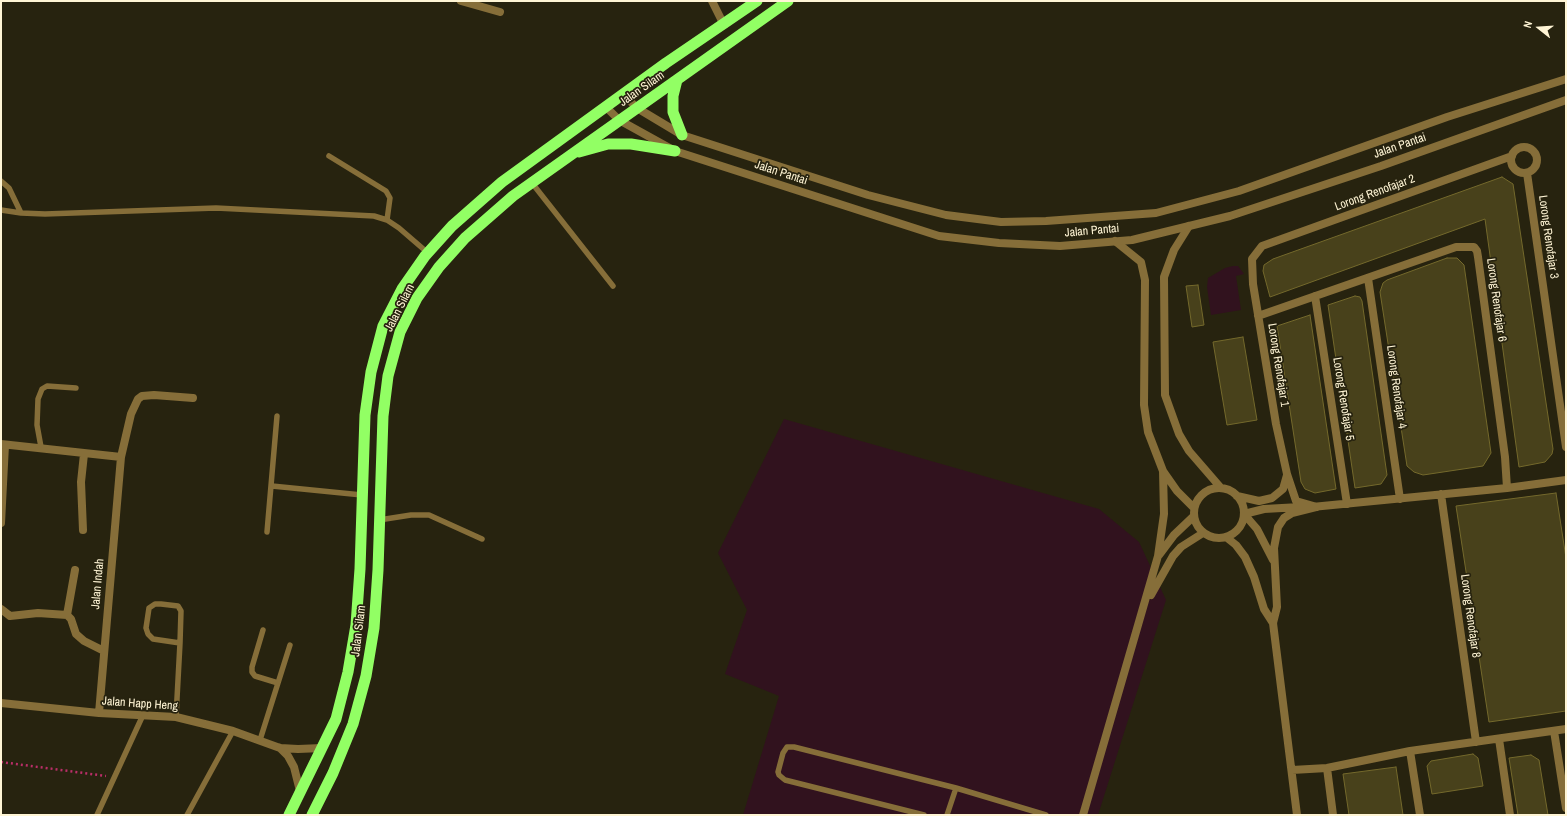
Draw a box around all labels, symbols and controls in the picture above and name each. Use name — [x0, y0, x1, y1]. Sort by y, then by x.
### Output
north arrow — [1519, 8, 1559, 48]
text: N — [1520, 19, 1535, 30]
street label: Jalan Silam — [617, 68, 667, 110]
street label: Jalan Pantai — [1372, 130, 1428, 162]
street label: Jalan Pantai — [753, 158, 809, 188]
street label: Lorong Renofajar 2 — [1333, 172, 1417, 214]
street label: Lorong Renofajar 3 — [1535, 194, 1561, 280]
street label: Jalan Pantai — [1064, 221, 1120, 241]
street label: Lorong Renofajar 6 — [1483, 257, 1509, 343]
street label: Jalan Silam — [382, 282, 418, 334]
street label: Lorong Renofajar 1 — [1264, 322, 1292, 408]
street label: Lorong Renofajar 4 — [1383, 344, 1409, 430]
street label: Lorong Renofajar 5 — [1329, 356, 1357, 442]
street label: Jalan Indah — [89, 558, 107, 610]
street label: Lorong Renofajar 8 — [1457, 573, 1483, 659]
street label: Jalan Silam — [349, 605, 369, 657]
street label: Jalan Happ Heng — [102, 694, 178, 714]

